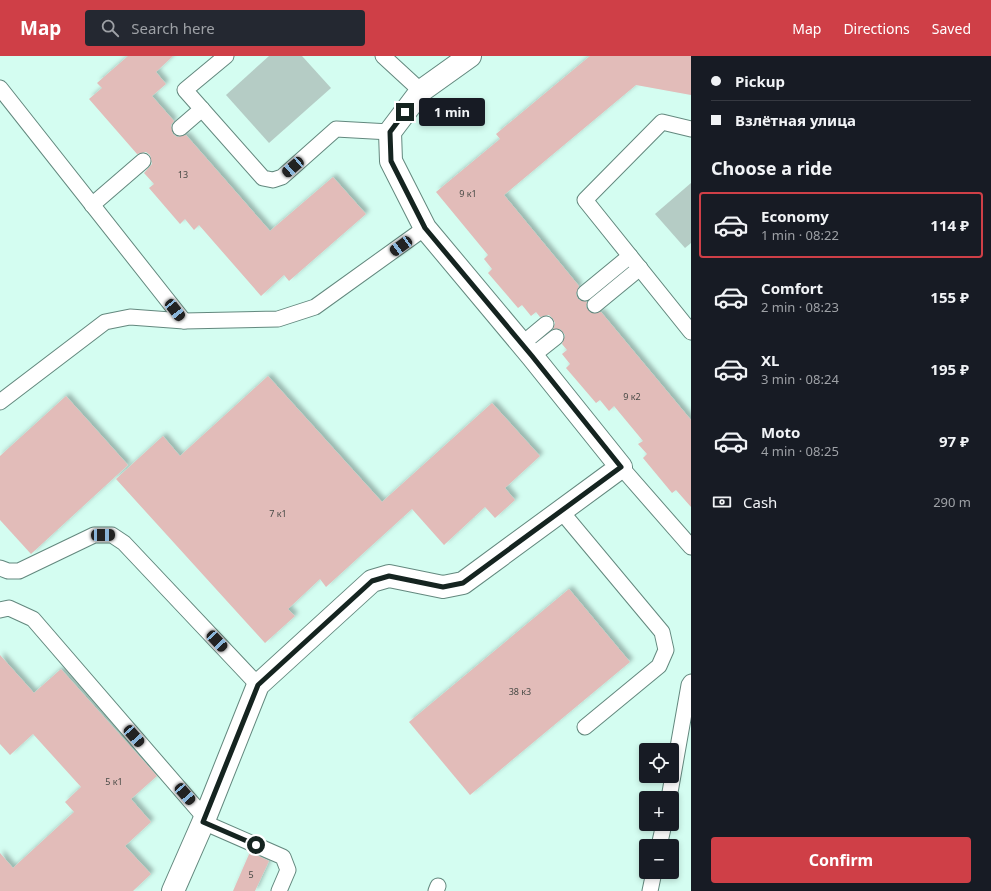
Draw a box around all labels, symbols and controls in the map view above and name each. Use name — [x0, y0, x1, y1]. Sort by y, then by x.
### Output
search box — [85, 10, 365, 46]
text: Map — [20, 15, 61, 41]
icon: search — [99, 17, 121, 39]
text: Search here — [131, 18, 215, 38]
text: Map — [792, 19, 821, 38]
text: Directions — [843, 19, 910, 38]
text: Saved — [932, 19, 971, 38]
text: Pickup — [735, 71, 785, 91]
callout: 1 min — [419, 98, 485, 126]
route end — [396, 103, 414, 121]
text: 1 min — [434, 103, 470, 121]
text: Взлётная улица — [735, 110, 856, 130]
car — [280, 155, 306, 179]
text: Choose a ride — [711, 156, 832, 180]
house number: 13 — [178, 168, 188, 181]
house number: 9 к1 — [459, 187, 477, 200]
text: Economy — [761, 206, 829, 226]
icon: car — [713, 207, 749, 243]
text: 114 ₽ — [930, 215, 969, 235]
text: 1 min · 08:22 — [761, 226, 839, 244]
car — [388, 234, 414, 258]
text: Comfort — [761, 278, 823, 298]
icon: car — [713, 279, 749, 315]
text: 155 ₽ — [930, 287, 969, 307]
car — [163, 297, 187, 323]
text: 2 min · 08:23 — [761, 298, 839, 316]
text: XL — [761, 350, 779, 370]
icon: car — [713, 351, 749, 387]
text: 195 ₽ — [930, 359, 969, 379]
text: 3 min · 08:24 — [761, 370, 839, 388]
house number: 9 к2 — [623, 390, 641, 403]
text: Moto — [761, 422, 800, 442]
icon: car — [713, 423, 749, 459]
text: 97 ₽ — [939, 431, 969, 451]
text: 4 min · 08:25 — [761, 442, 839, 460]
icon: cash — [711, 491, 733, 513]
text: Cash — [743, 492, 777, 512]
text: 290 m — [933, 493, 971, 511]
house number: 7 к1 — [269, 507, 287, 520]
car — [91, 529, 115, 541]
car — [204, 628, 230, 654]
house number: 38 к3 — [509, 685, 531, 698]
car — [122, 723, 146, 749]
map controls — [639, 743, 679, 879]
button: locate — [639, 743, 679, 783]
house number: 5 к1 — [105, 775, 123, 788]
car — [173, 781, 197, 807]
button: + — [639, 791, 679, 831]
route start — [247, 836, 265, 854]
button: Confirm — [711, 837, 971, 883]
button: − — [639, 839, 679, 879]
house number: 5 — [248, 868, 254, 881]

